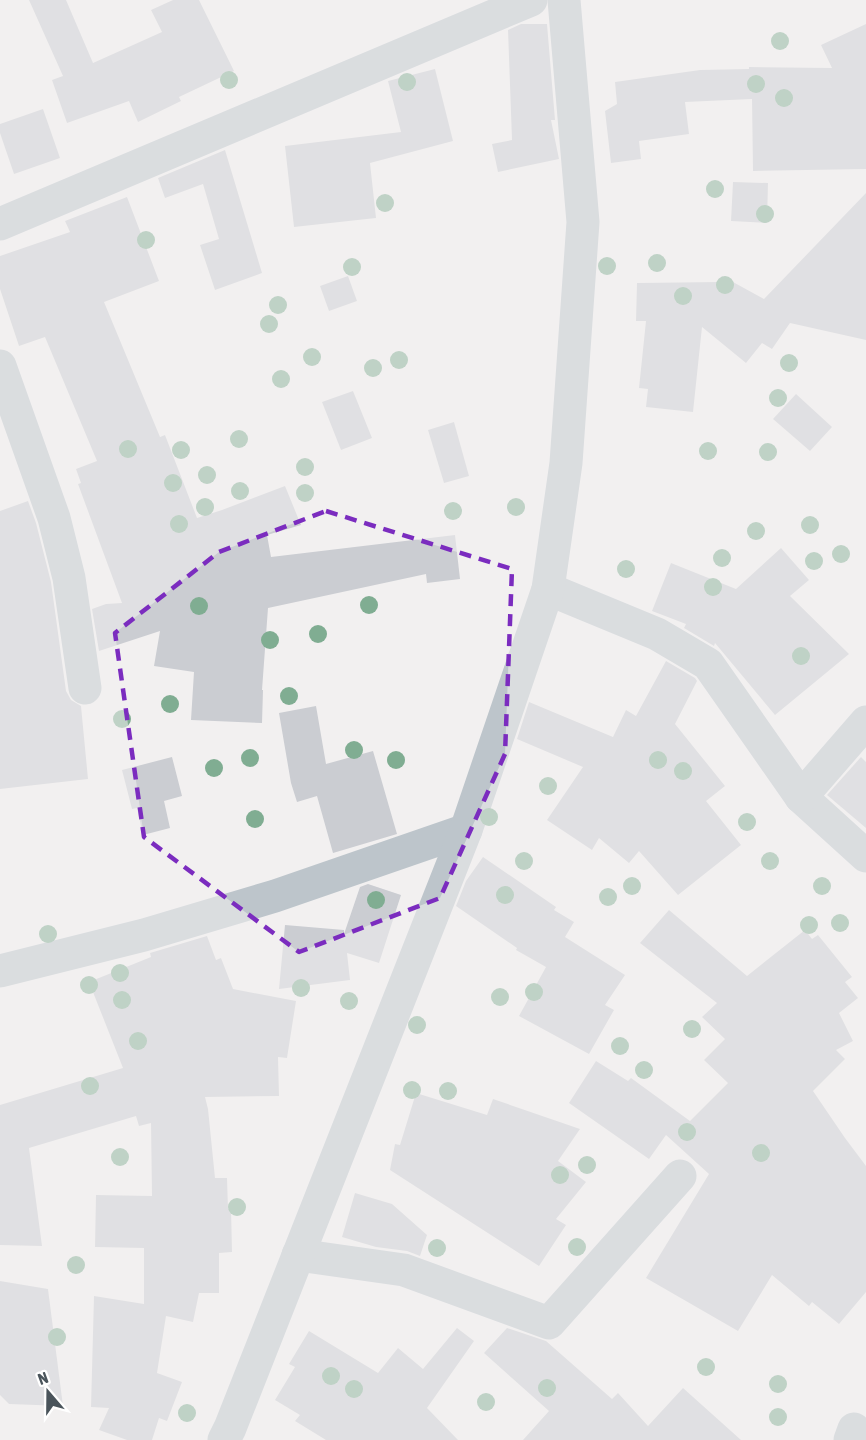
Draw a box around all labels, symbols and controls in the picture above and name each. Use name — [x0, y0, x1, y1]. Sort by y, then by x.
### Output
north arrow — [18, 1362, 78, 1422]
text: N — [35, 1368, 50, 1388]

